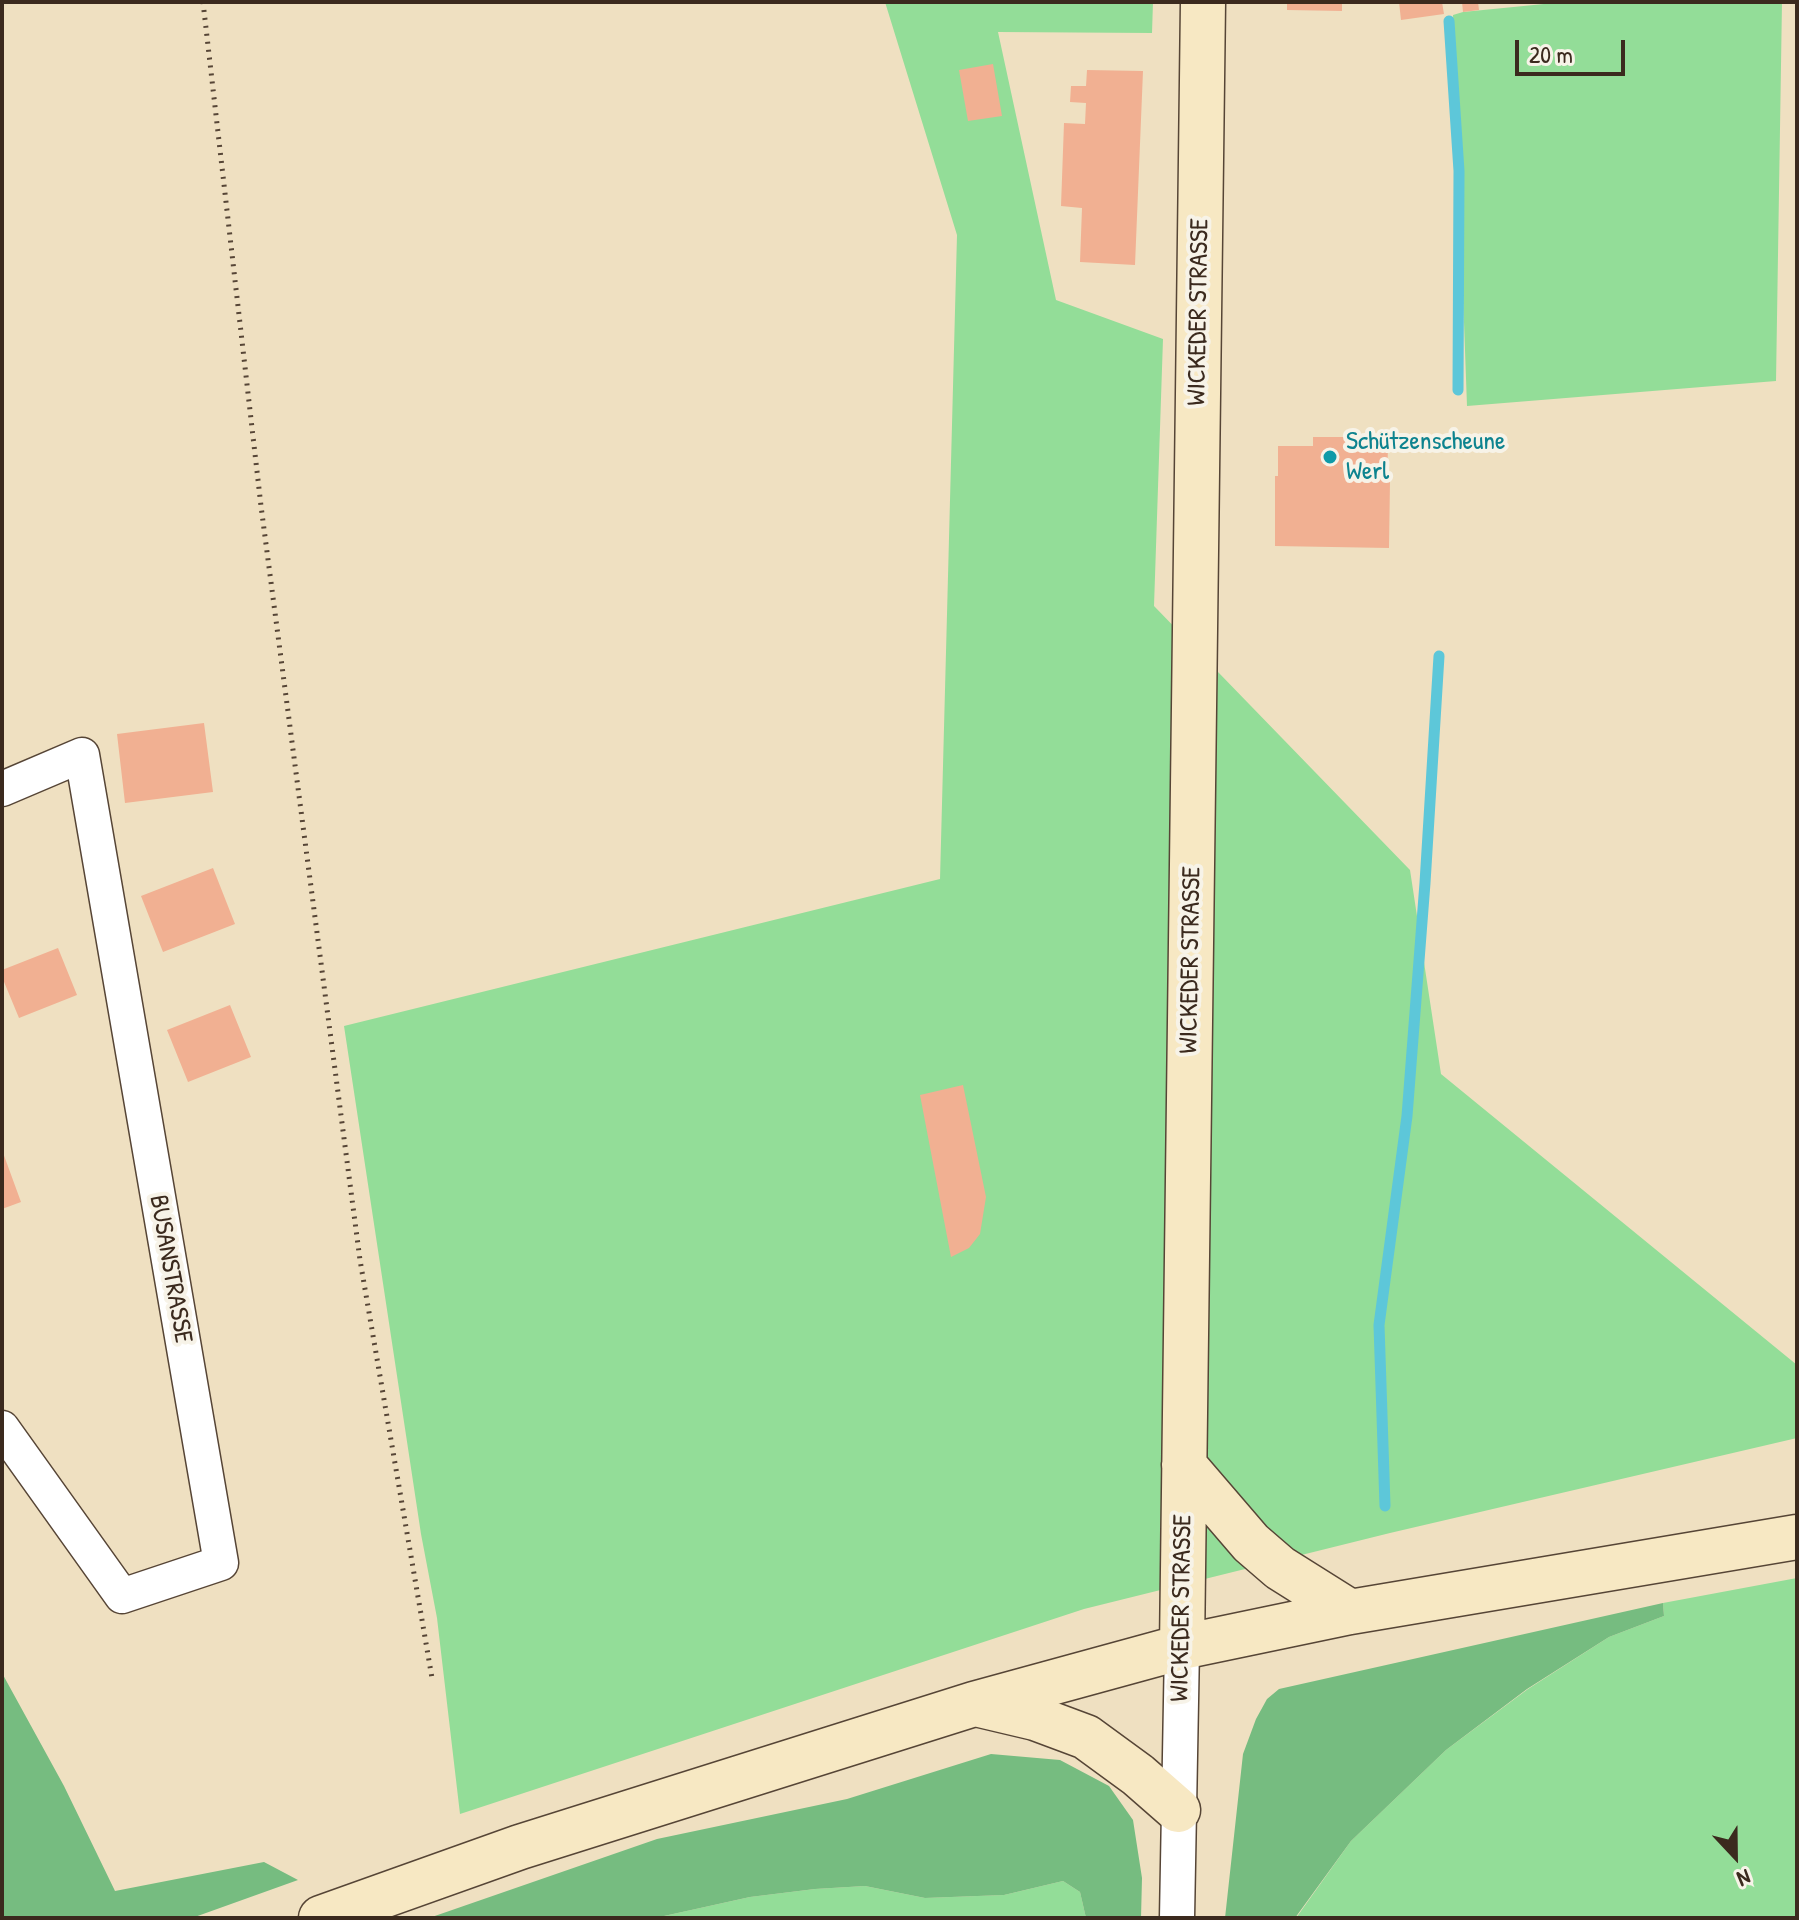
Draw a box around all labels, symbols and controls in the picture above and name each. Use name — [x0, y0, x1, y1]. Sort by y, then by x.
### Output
scale bar — [1519, 24, 1629, 74]
text: 20 m — [1529, 38, 1573, 70]
street label: WICKEDER STRASSE — [1182, 218, 1216, 406]
place label: Schützenscheune Werl — [1346, 426, 1505, 488]
marker: Schützenscheune Werl — [1321, 448, 1339, 466]
street label: WICKEDER STRASSE — [1174, 866, 1208, 1054]
street label: BUSANSTRASSE — [142, 1192, 198, 1346]
street label: WICKEDER STRASSE — [1165, 1514, 1199, 1702]
north arrow — [1695, 1816, 1775, 1896]
text: N — [1733, 1862, 1755, 1894]

